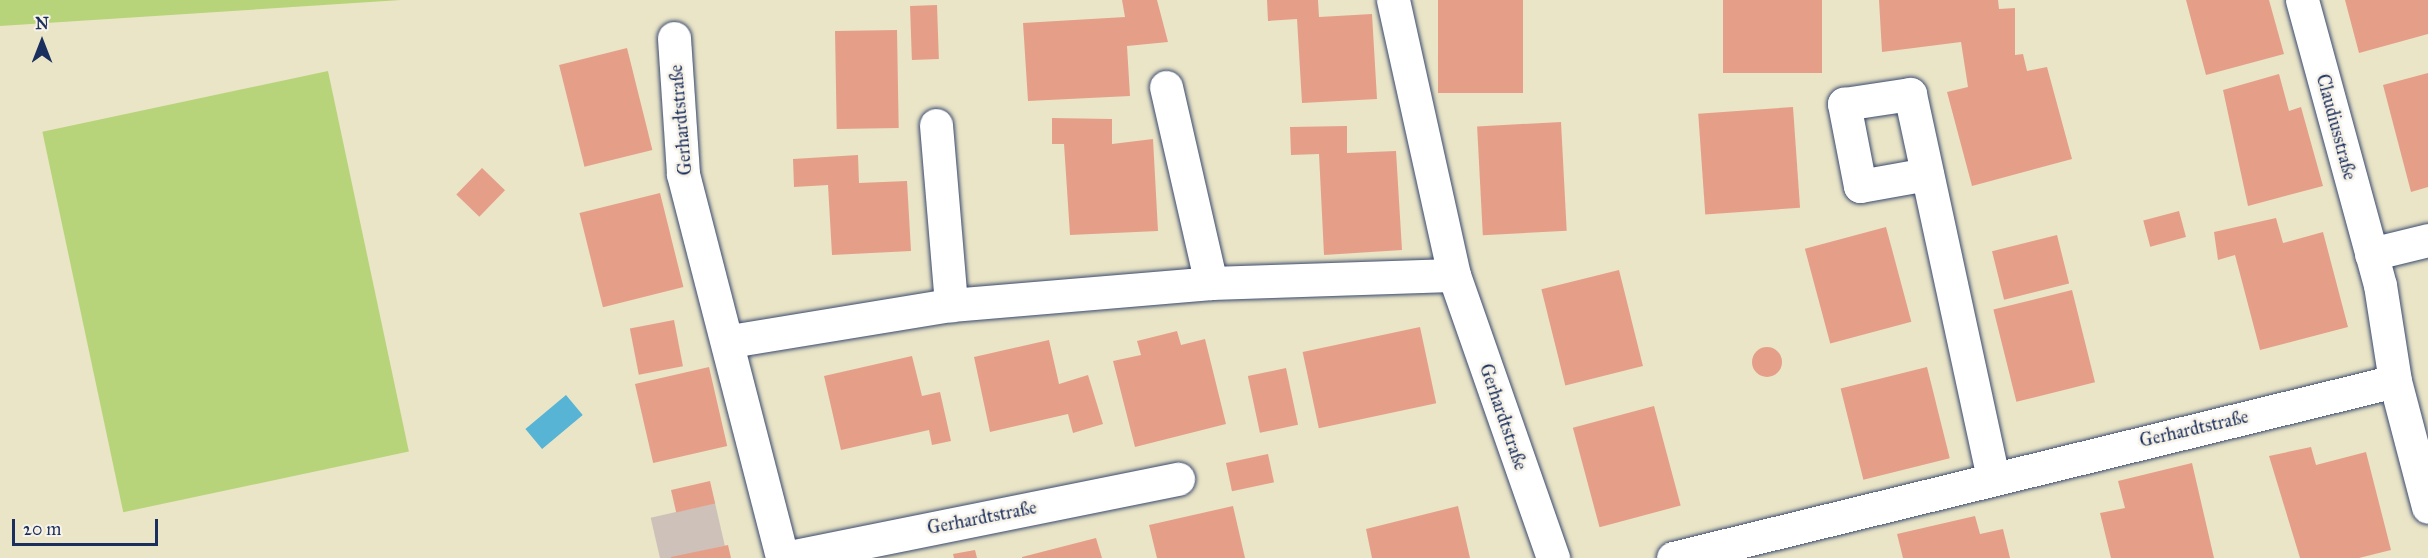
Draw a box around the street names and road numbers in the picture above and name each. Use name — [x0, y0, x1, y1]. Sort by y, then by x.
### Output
street label: Gerhardtstraße — [665, 64, 697, 176]
street label: Claudiusstraße — [2312, 72, 2360, 182]
street label: Gerhardtstraße — [1475, 361, 1531, 473]
street label: Gerhardtstraße — [2137, 406, 2251, 452]
street label: Gerhardtstraße — [925, 497, 1039, 539]

